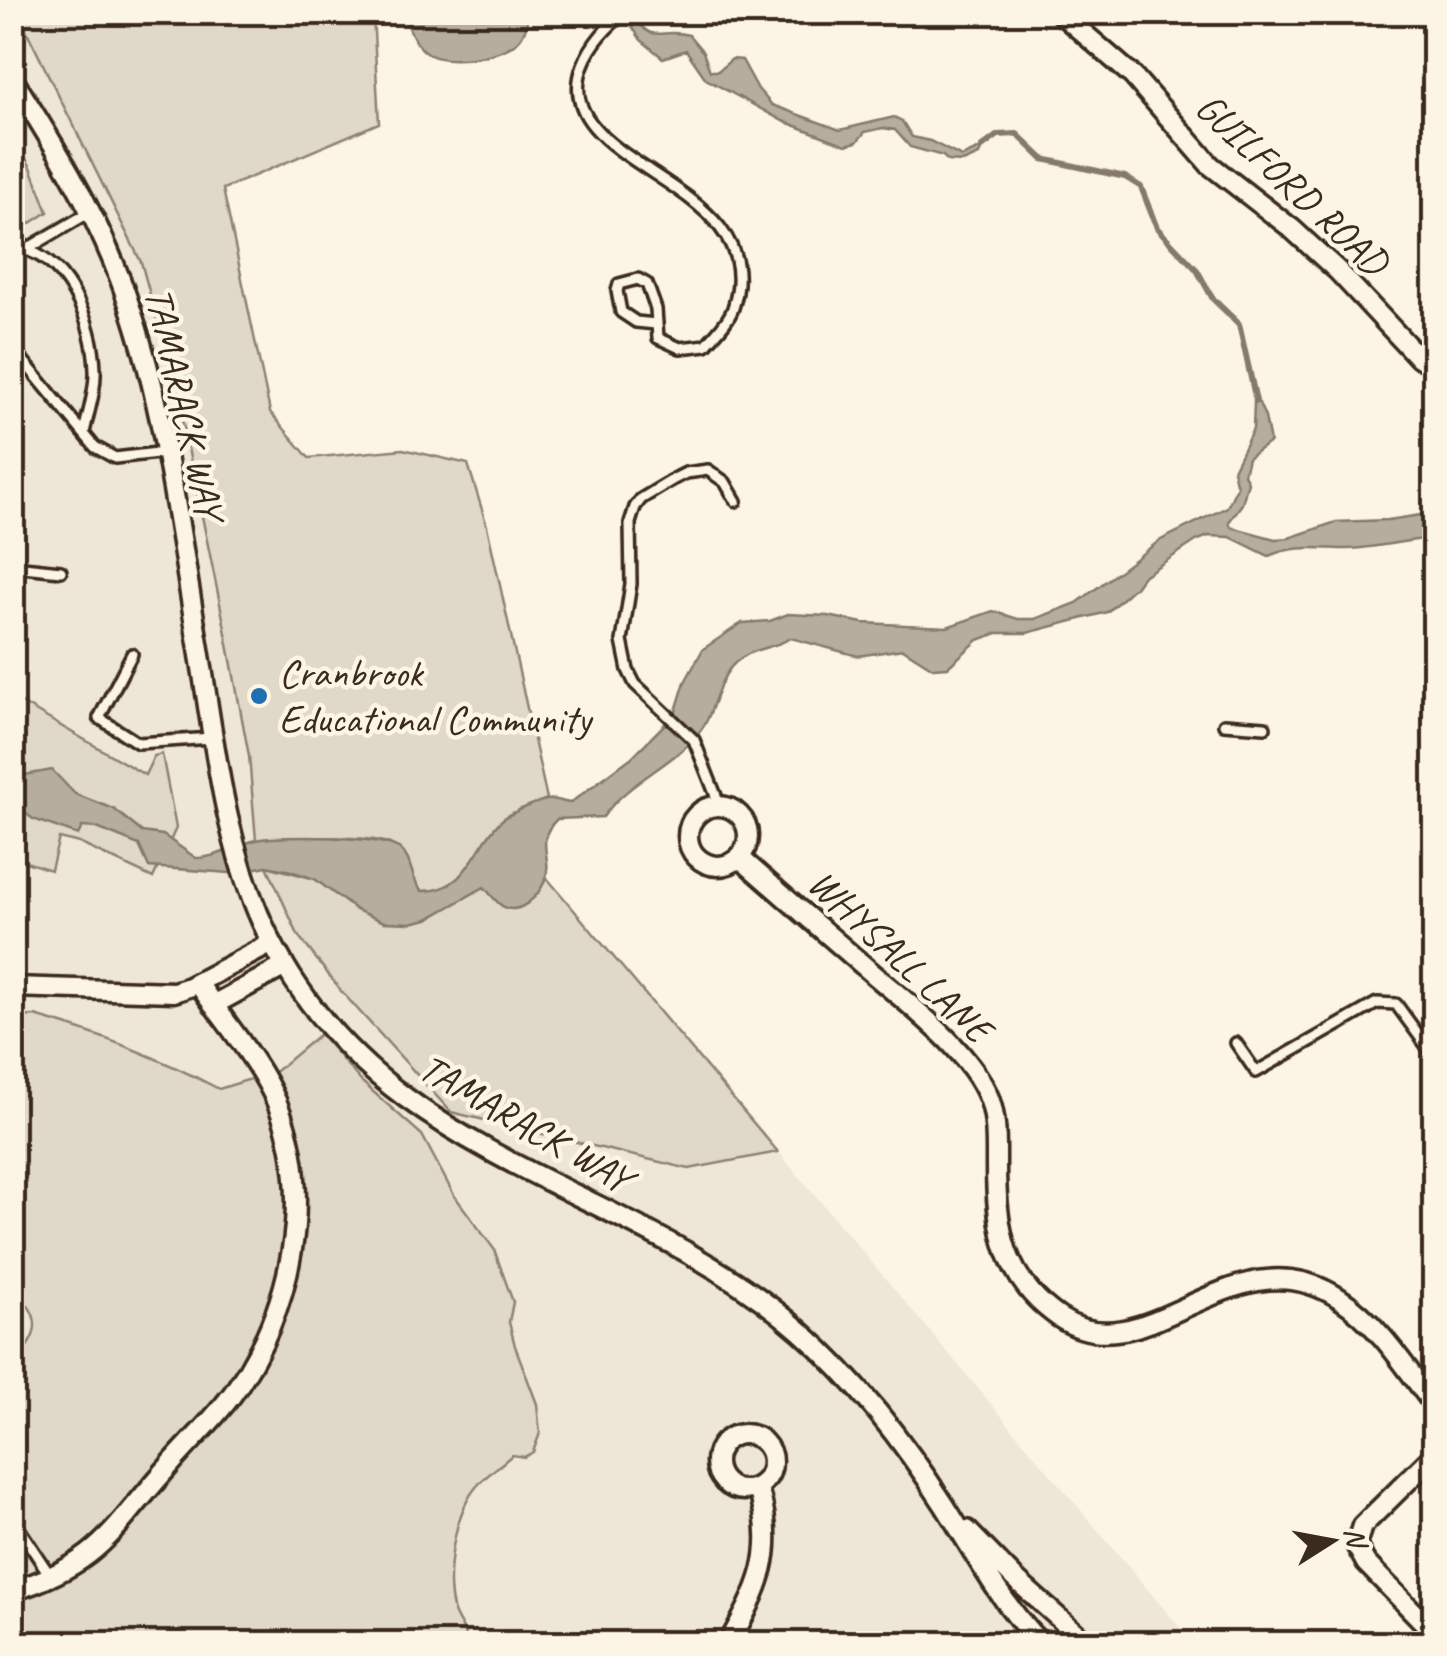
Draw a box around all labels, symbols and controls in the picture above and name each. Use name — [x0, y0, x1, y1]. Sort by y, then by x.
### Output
street label: GUILFORD ROAD — [1185, 82, 1401, 288]
street label: TAMARACK WAY — [133, 282, 237, 531]
place label: Cranbrook Educational Community — [279, 648, 594, 744]
marker: Cranbrook Educational Community — [248, 685, 270, 707]
street label: WHYSALL LANE — [798, 858, 1006, 1057]
street label: TAMARACK WAY — [410, 1042, 646, 1208]
north arrow — [1282, 1491, 1382, 1591]
text: N — [1337, 1524, 1376, 1553]

